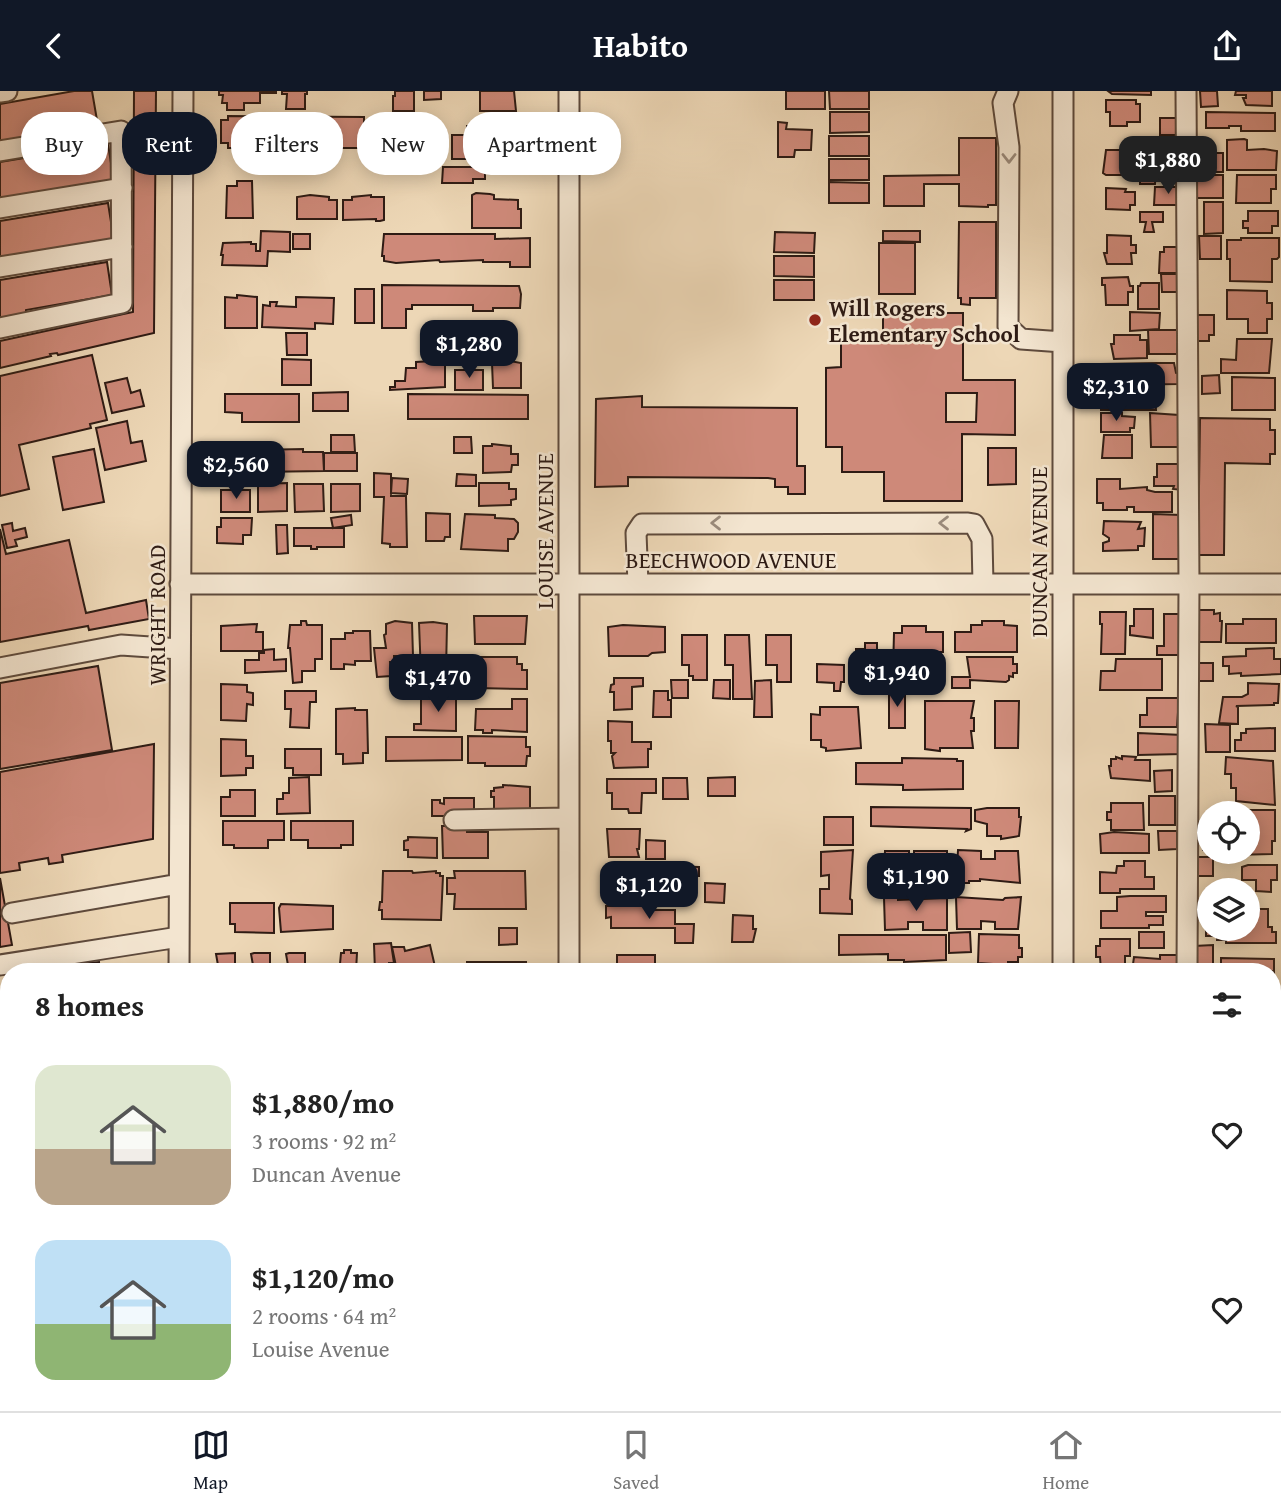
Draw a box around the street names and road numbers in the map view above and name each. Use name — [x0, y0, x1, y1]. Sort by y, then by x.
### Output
street label: LOUISE AVENUE — [528, 453, 561, 609]
street label: DUNCAN AVENUE — [1022, 467, 1055, 637]
street label: BEECHWOOD AVENUE — [626, 543, 836, 576]
street label: WRIGHT ROAD — [140, 544, 173, 686]

